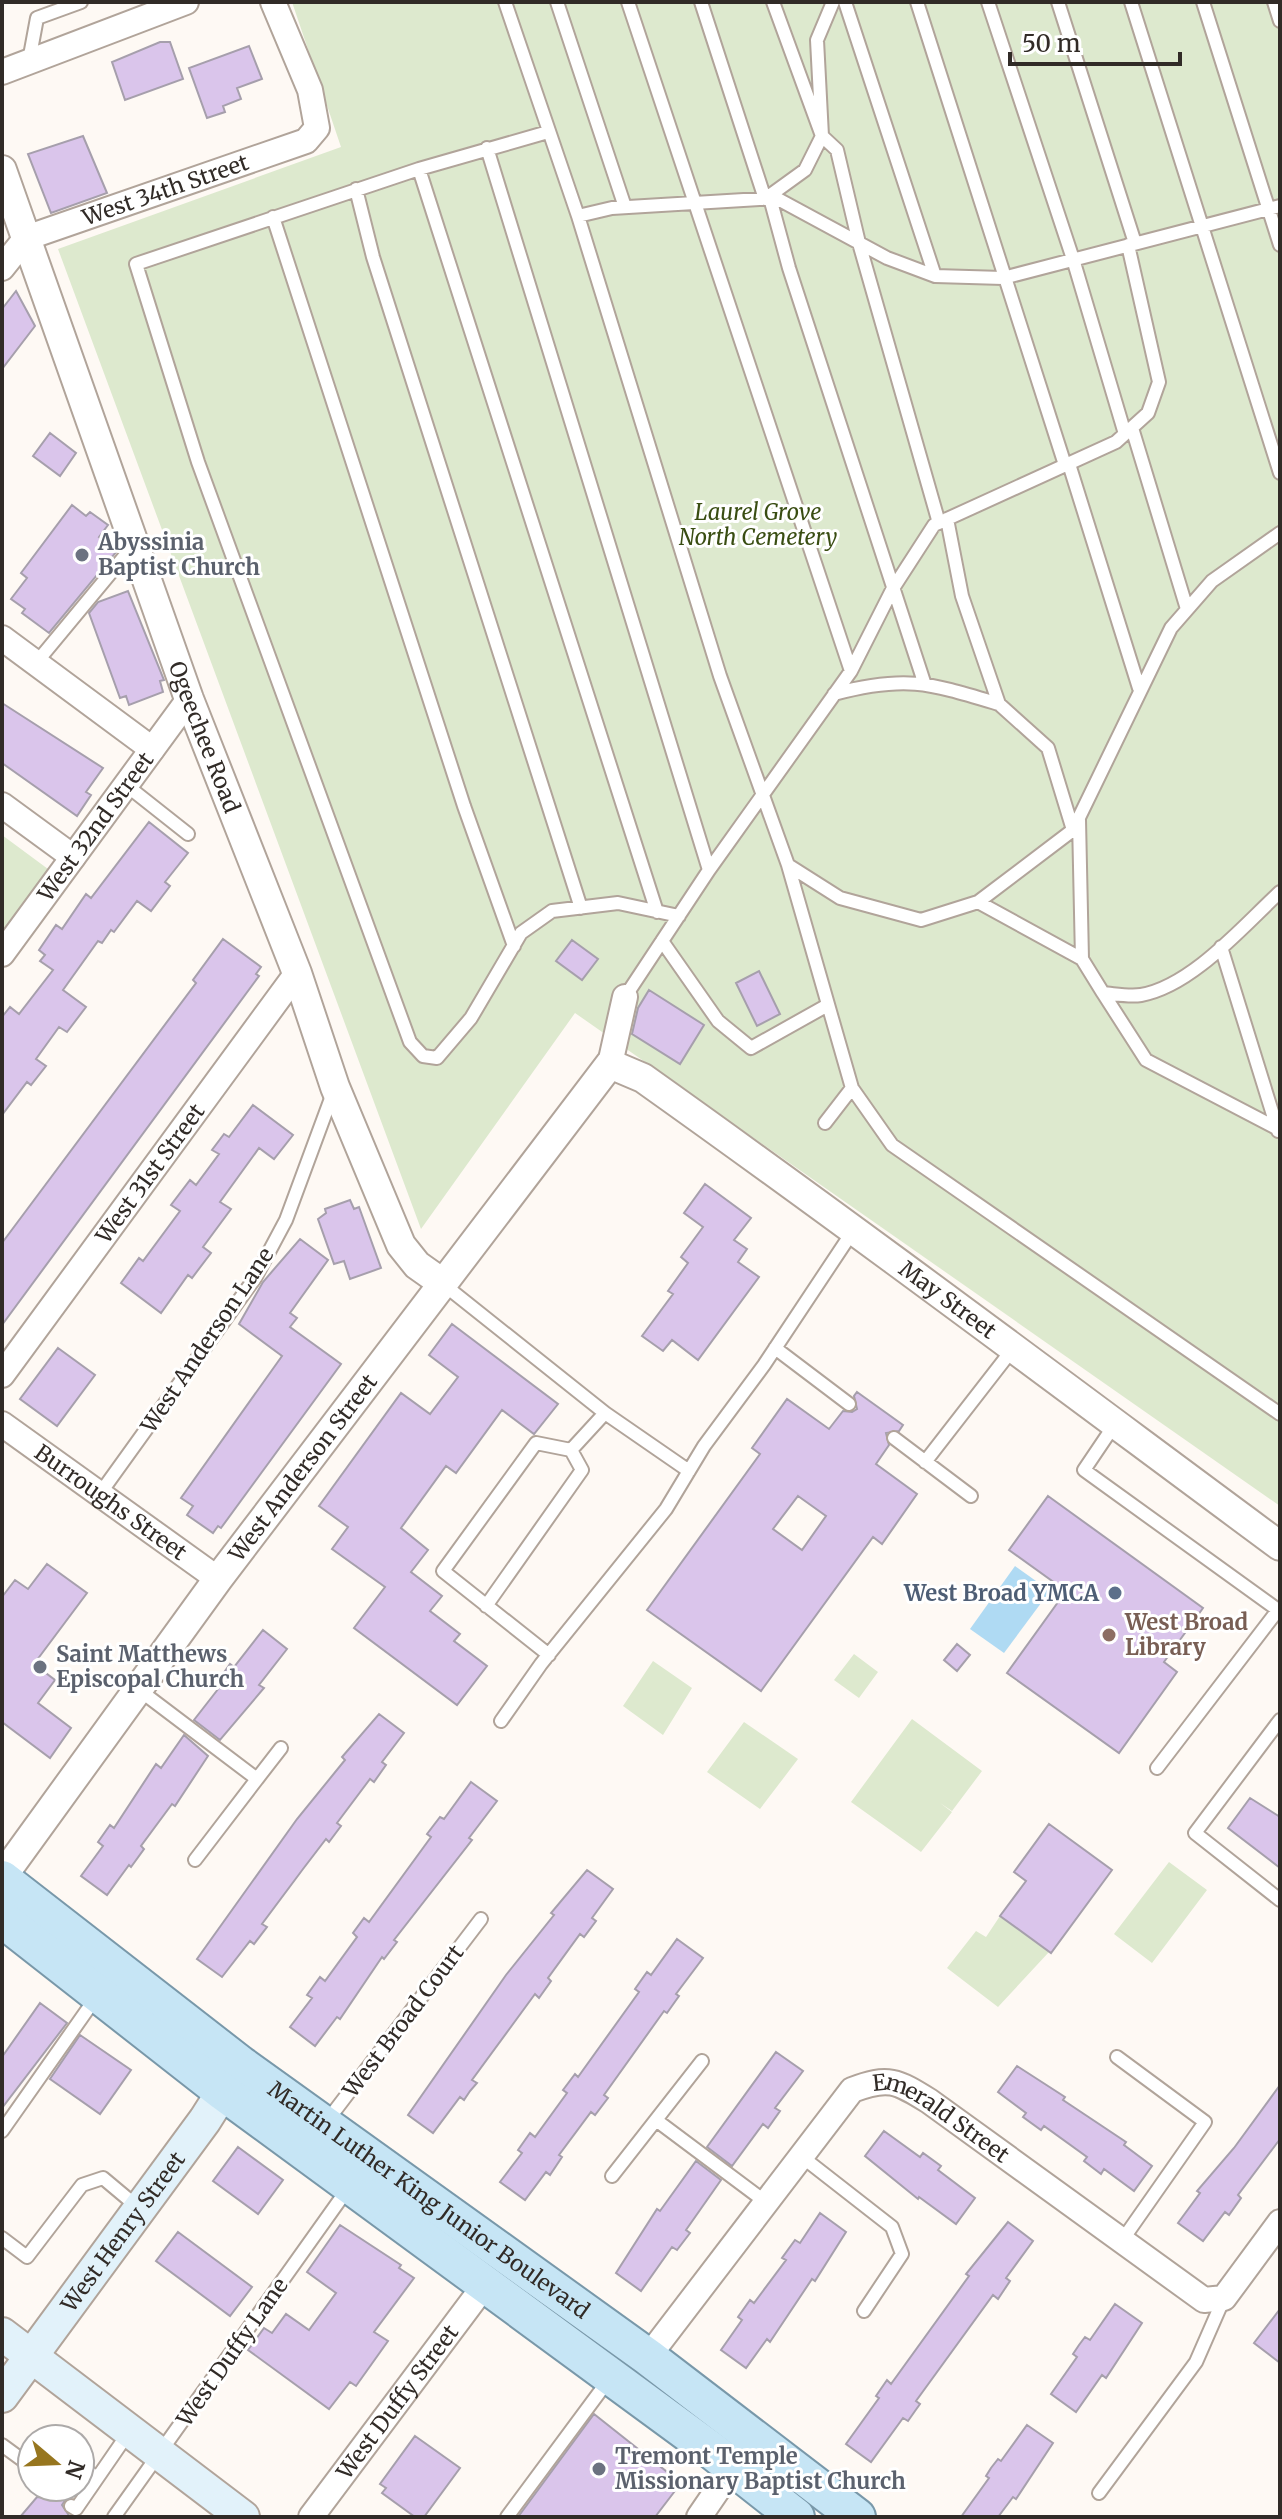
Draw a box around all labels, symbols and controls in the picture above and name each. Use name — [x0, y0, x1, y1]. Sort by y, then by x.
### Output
scale bar — [1010, 16, 1180, 66]
text: 50 m — [1022, 28, 1081, 59]
street label: West 34th Street — [78, 148, 253, 232]
park label: Laurel Grove North Cemetery — [679, 498, 837, 551]
place label: Abyssinia Baptist Church — [97, 528, 260, 581]
marker: Abyssinia Baptist Church — [73, 546, 91, 564]
street label: Ogeechee Road — [163, 657, 246, 817]
street label: West 32nd Street — [31, 746, 160, 908]
street label: West 31st Street — [89, 1098, 211, 1250]
street label: West Anderson Lane — [134, 1242, 279, 1439]
street label: May Street — [894, 1254, 1002, 1345]
street label: West Anderson Street — [222, 1368, 383, 1568]
street label: Burroughs Street — [29, 1438, 193, 1566]
place label: West Broad YMCA — [903, 1579, 1099, 1607]
marker: West Broad YMCA — [1106, 1584, 1124, 1602]
place label: West Broad Library — [1124, 1608, 1248, 1661]
marker: West Broad Library — [1100, 1626, 1118, 1644]
place label: Saint Matthews Episcopal Church — [56, 1640, 244, 1693]
marker: Saint Matthews Episcopal Church — [31, 1658, 49, 1676]
street label: West Broad Court — [336, 1939, 470, 2104]
street label: Emerald Street — [871, 2067, 1015, 2169]
street label: Martin Luther King Junior Boulevard — [263, 2075, 595, 2325]
street label: West Henry Street — [54, 2146, 191, 2318]
street label: West Duffy Lane — [170, 2272, 294, 2433]
street label: West Duffy Street — [330, 2319, 465, 2485]
north arrow — [16, 2423, 96, 2503]
place label: Tremont Temple Missionary Baptist Church — [615, 2442, 906, 2495]
text: N — [59, 2457, 91, 2483]
marker: Tremont Temple Missionary Baptist Church — [590, 2460, 608, 2478]

